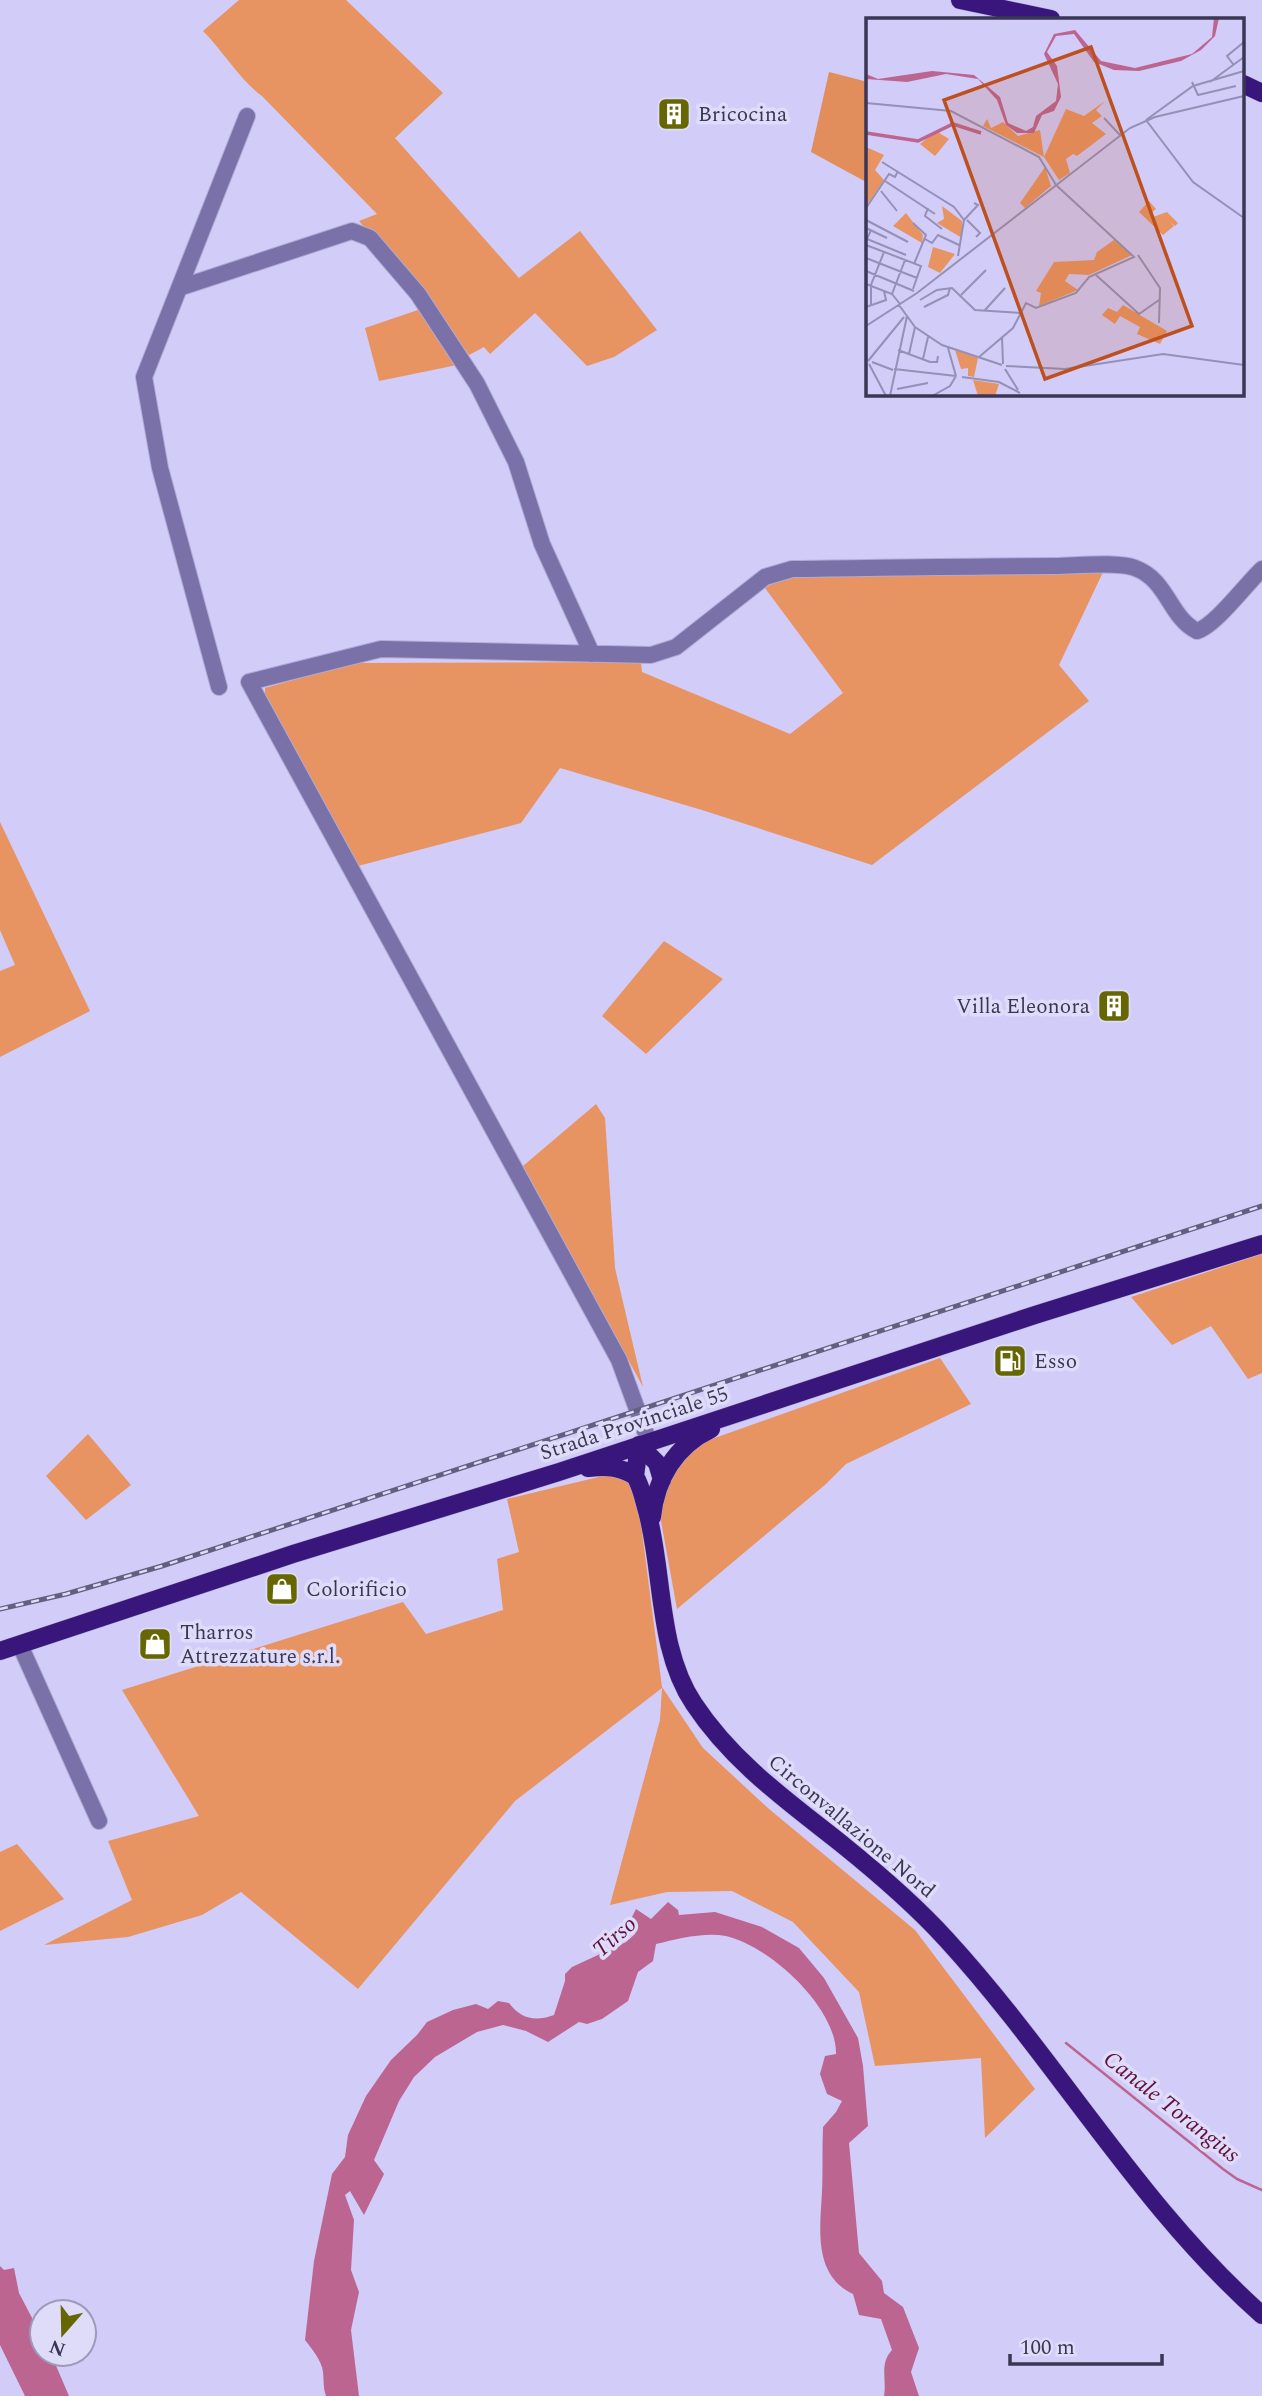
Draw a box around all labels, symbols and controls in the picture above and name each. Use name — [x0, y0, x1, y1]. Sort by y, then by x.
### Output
inset map — [866, 18, 1244, 396]
building icon: Bricocina — [655, 95, 693, 133]
place label: Bricocina — [698, 99, 788, 131]
building icon: Villa Eleonora — [1095, 987, 1133, 1025]
place label: Villa Eleonora — [956, 991, 1091, 1023]
fuel station icon: Esso — [991, 1342, 1029, 1380]
place label: Esso — [1034, 1346, 1077, 1378]
street label: Strada Provinciale 55 — [536, 1378, 733, 1469]
shop icon: Colorificio — [263, 1570, 301, 1608]
place label: Colorificio — [306, 1574, 407, 1606]
place label: Tharros Attrezzature s.r.l. — [180, 1617, 340, 1673]
shop icon: Tharros Attrezzature s.r.l. — [136, 1625, 174, 1663]
street label: Circonvallazione Nord — [761, 1747, 942, 1907]
water label: Tirso — [585, 1908, 645, 1966]
water label: Canale Torangius — [1095, 2042, 1247, 2172]
north arrow — [28, 2298, 98, 2368]
scale bar — [1010, 2322, 1162, 2366]
text: N — [45, 2331, 70, 2364]
text: 100 m — [1020, 2332, 1075, 2364]

